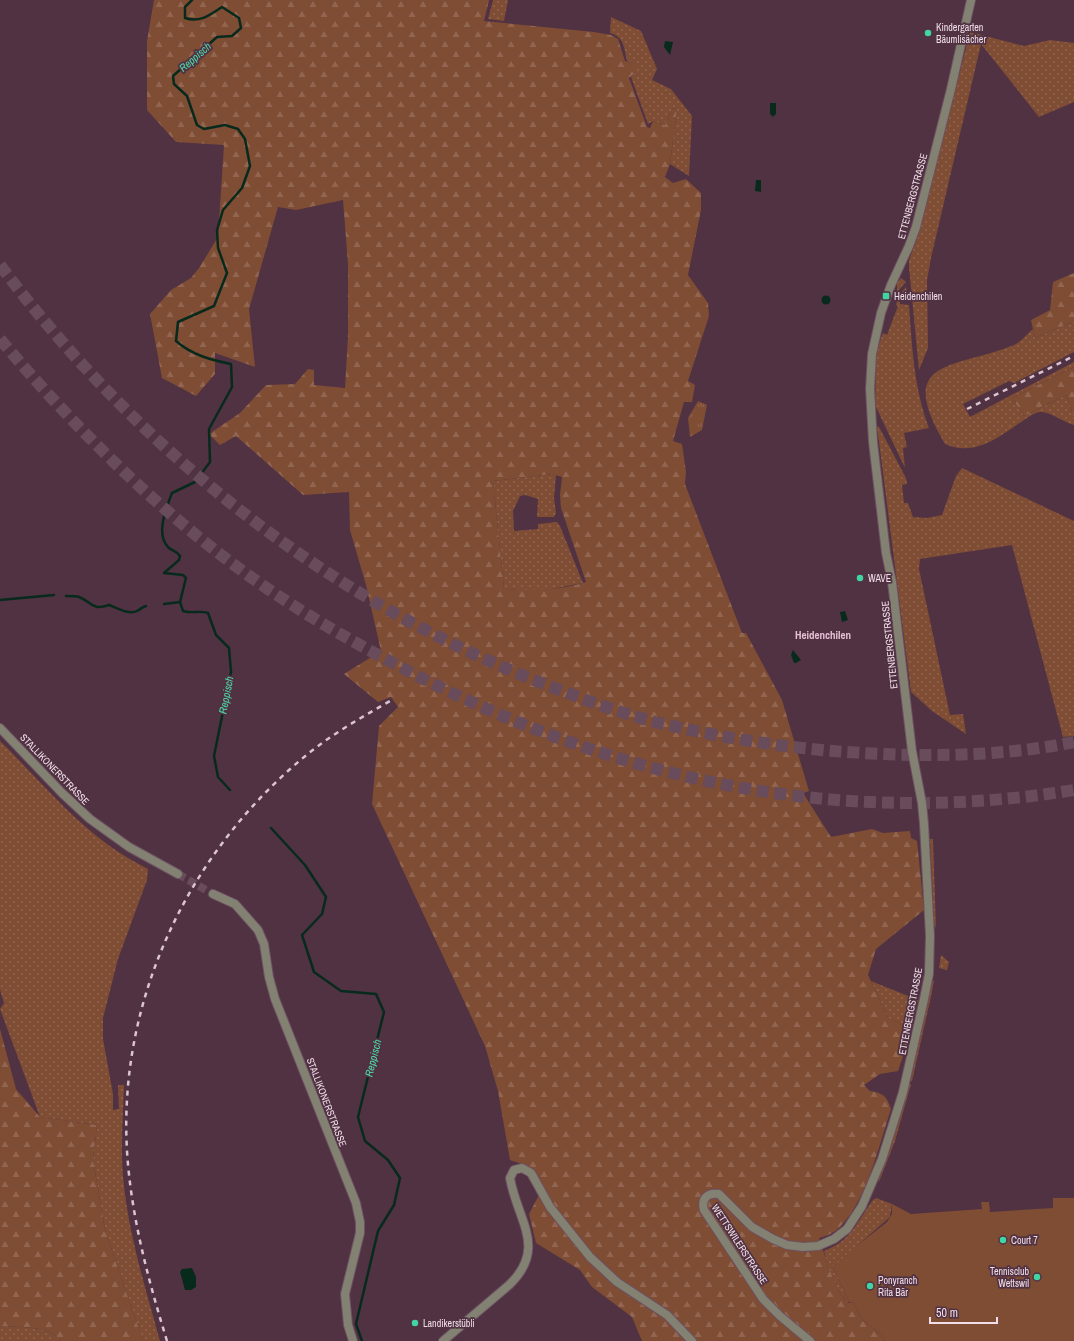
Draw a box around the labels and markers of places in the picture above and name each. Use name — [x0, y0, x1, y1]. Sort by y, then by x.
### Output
place label: Kindergarten Bäumlisächer — [936, 21, 986, 46]
marker: Kindergarten Bäumlisächer — [923, 28, 933, 38]
place label: Heidenchilen — [894, 290, 942, 303]
marker: Heidenchilen — [881, 291, 891, 301]
place label: WAVE — [868, 572, 891, 585]
marker: WAVE — [855, 573, 865, 583]
place label: Court 7 — [1011, 1234, 1038, 1247]
marker: Court 7 — [998, 1235, 1008, 1245]
place label: Tennisclub Wettswil — [990, 1265, 1029, 1290]
marker: Tennisclub Wettswil — [1032, 1272, 1042, 1282]
place label: Ponyranch Rita Bär — [878, 1274, 917, 1299]
marker: Ponyranch Rita Bär — [865, 1281, 875, 1291]
place label: Landikerstübli — [423, 1317, 475, 1330]
marker: Landikerstübli — [410, 1318, 420, 1328]

